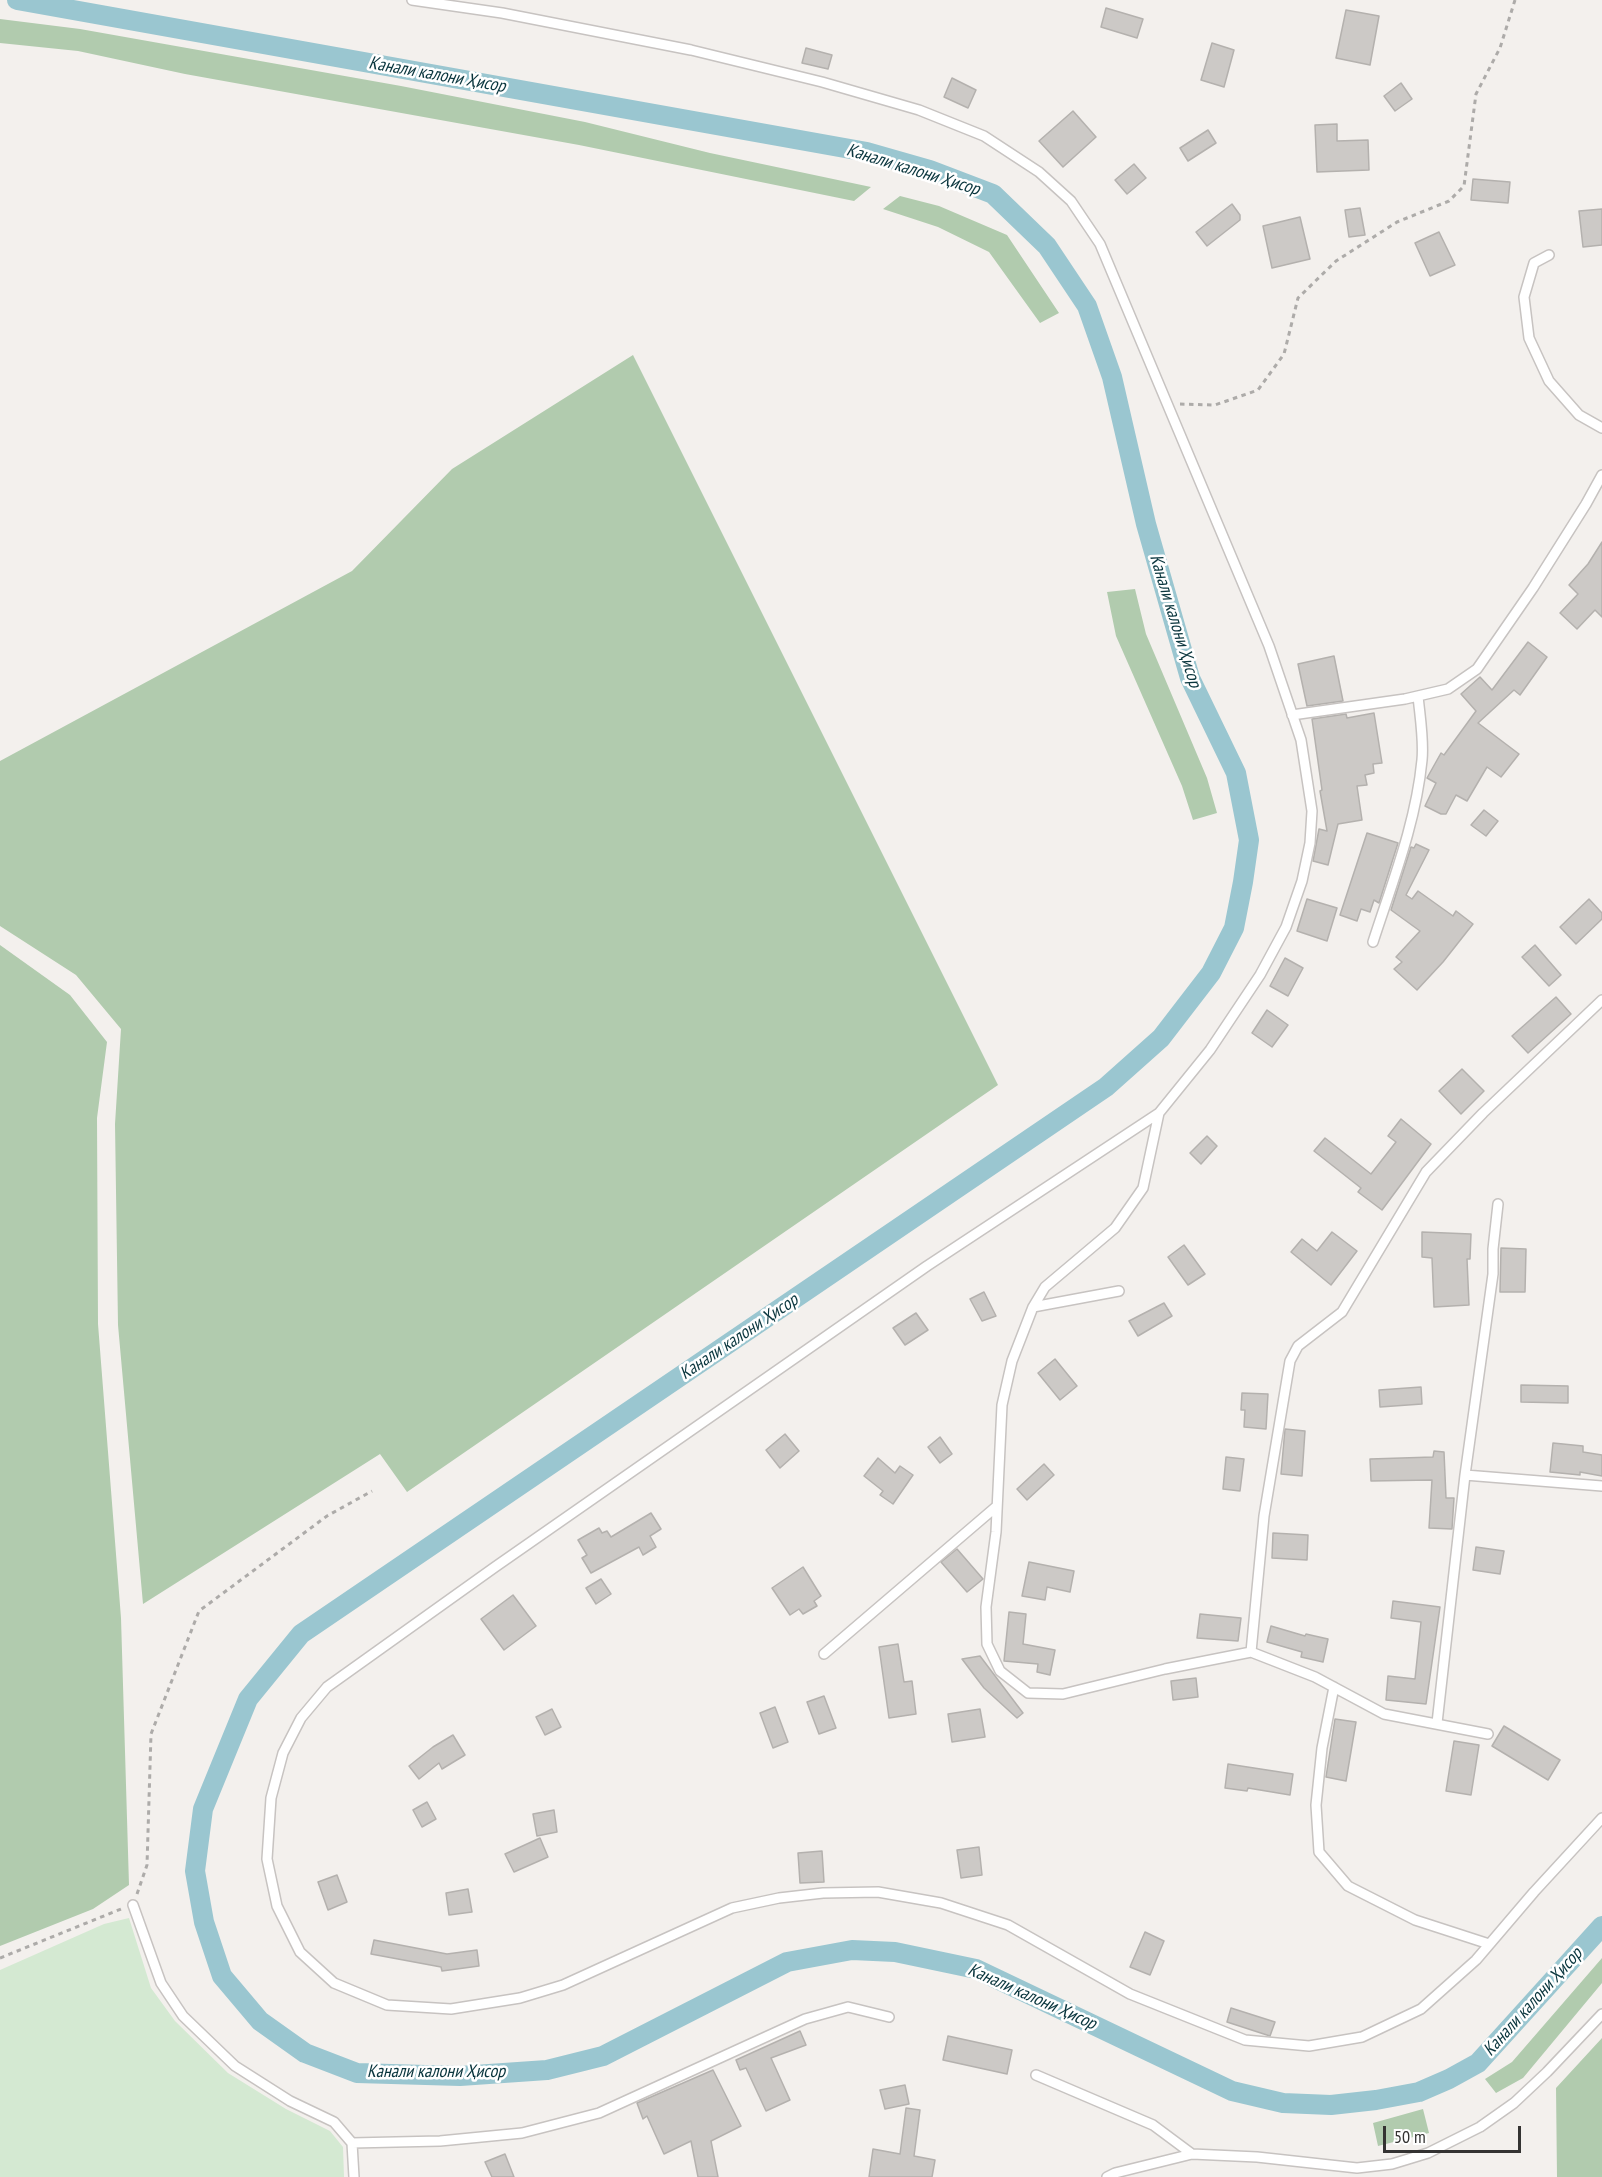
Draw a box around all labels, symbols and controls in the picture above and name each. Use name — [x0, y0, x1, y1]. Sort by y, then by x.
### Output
water label: Канали калони Ҳисор — [367, 52, 507, 98]
water label: Канали калони Ҳисор — [844, 139, 982, 201]
water label: Канали калони Ҳисор — [1144, 552, 1206, 690]
water label: Канали калони Ҳисор — [676, 1289, 802, 1385]
water label: Канали калони Ҳисор — [1479, 1943, 1587, 2061]
water label: Канали калони Ҳисор — [965, 1959, 1099, 2035]
water label: Канали калони Ҳисор — [367, 2061, 505, 2083]
scale bar — [1386, 2114, 1524, 2152]
text: 50 m — [1394, 2125, 1426, 2148]

